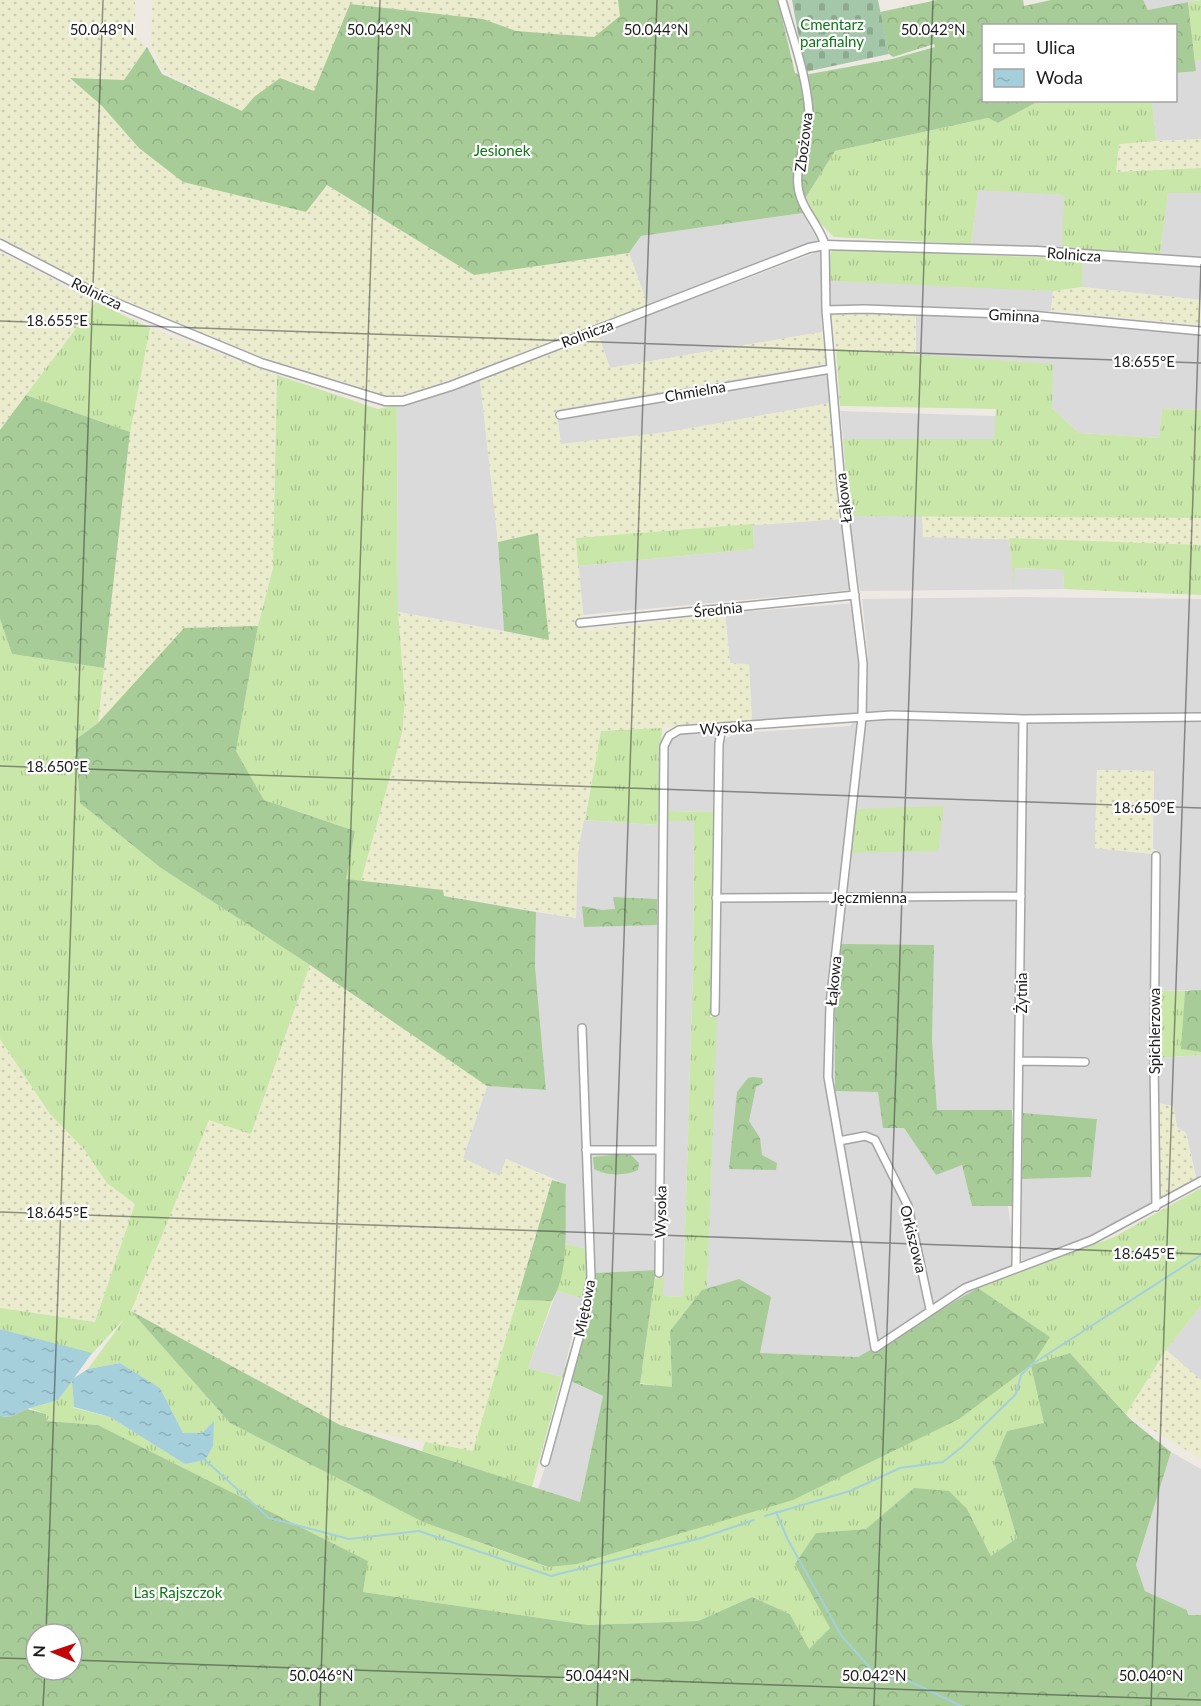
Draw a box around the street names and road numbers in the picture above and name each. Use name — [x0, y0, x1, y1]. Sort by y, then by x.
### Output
street label: Zbożowa — [790, 111, 816, 173]
street label: Rolnicza — [1046, 243, 1102, 265]
street label: Rolnicza — [69, 273, 125, 313]
street label: Gminna — [988, 305, 1040, 325]
street label: Rolnicza — [558, 315, 616, 351]
street label: Chmielna — [663, 377, 727, 405]
street label: Łąkowa — [831, 472, 855, 524]
street label: Średnia — [693, 597, 743, 621]
street label: Wysoka — [699, 716, 753, 738]
street label: Jęczmienna — [831, 888, 907, 906]
street label: Łąkowa — [821, 955, 845, 1007]
street label: Żytnia — [1012, 972, 1030, 1014]
street label: Spichlerzowa — [1145, 988, 1163, 1074]
street label: Wysoka — [651, 1185, 669, 1239]
street label: Orkiszowa — [897, 1203, 931, 1275]
street label: Miętowa — [570, 1278, 598, 1338]

